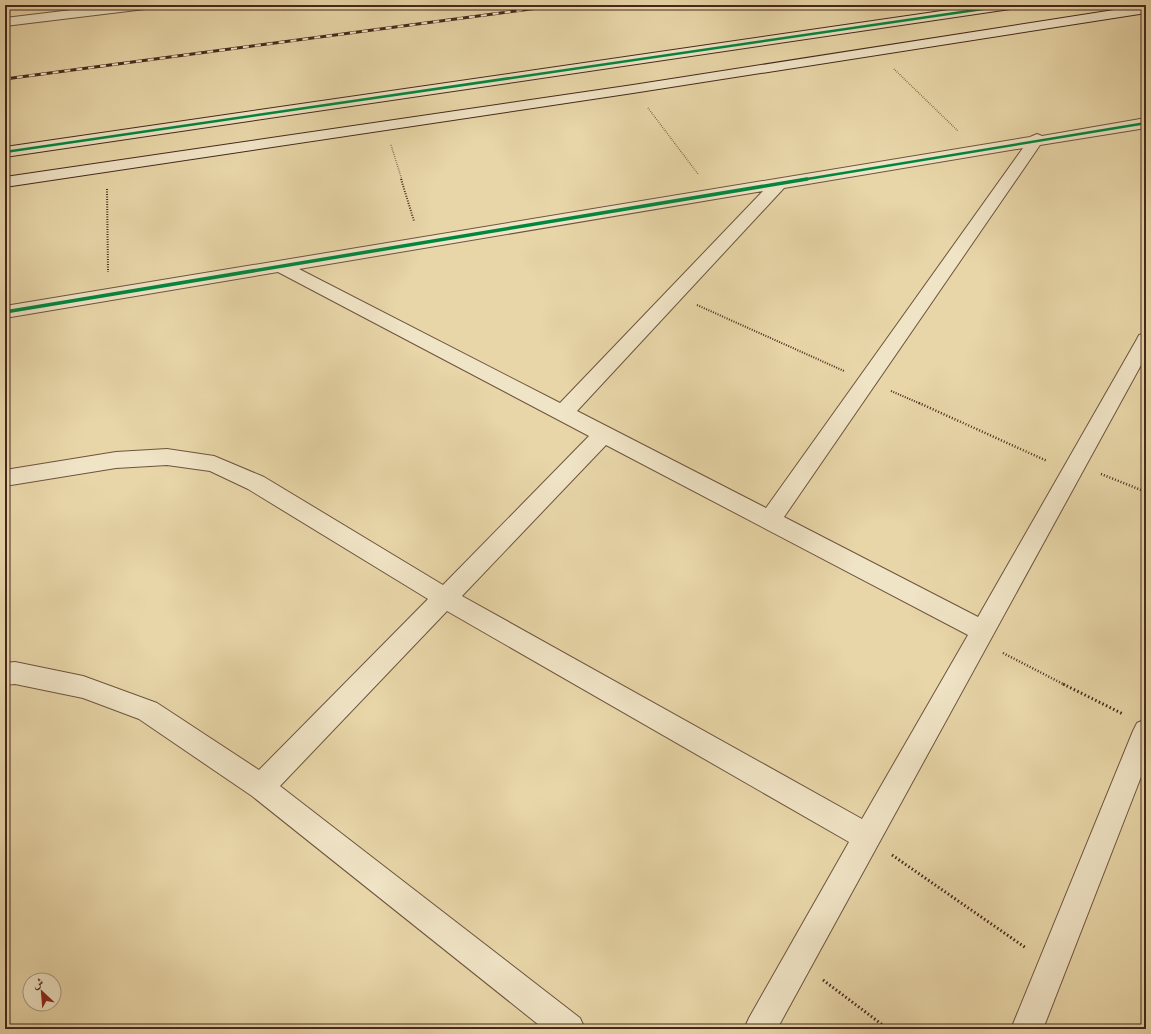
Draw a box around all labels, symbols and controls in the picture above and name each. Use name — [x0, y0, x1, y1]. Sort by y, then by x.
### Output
north arrow — [22, 972, 62, 1012]
text: ش — [30, 974, 46, 992]

